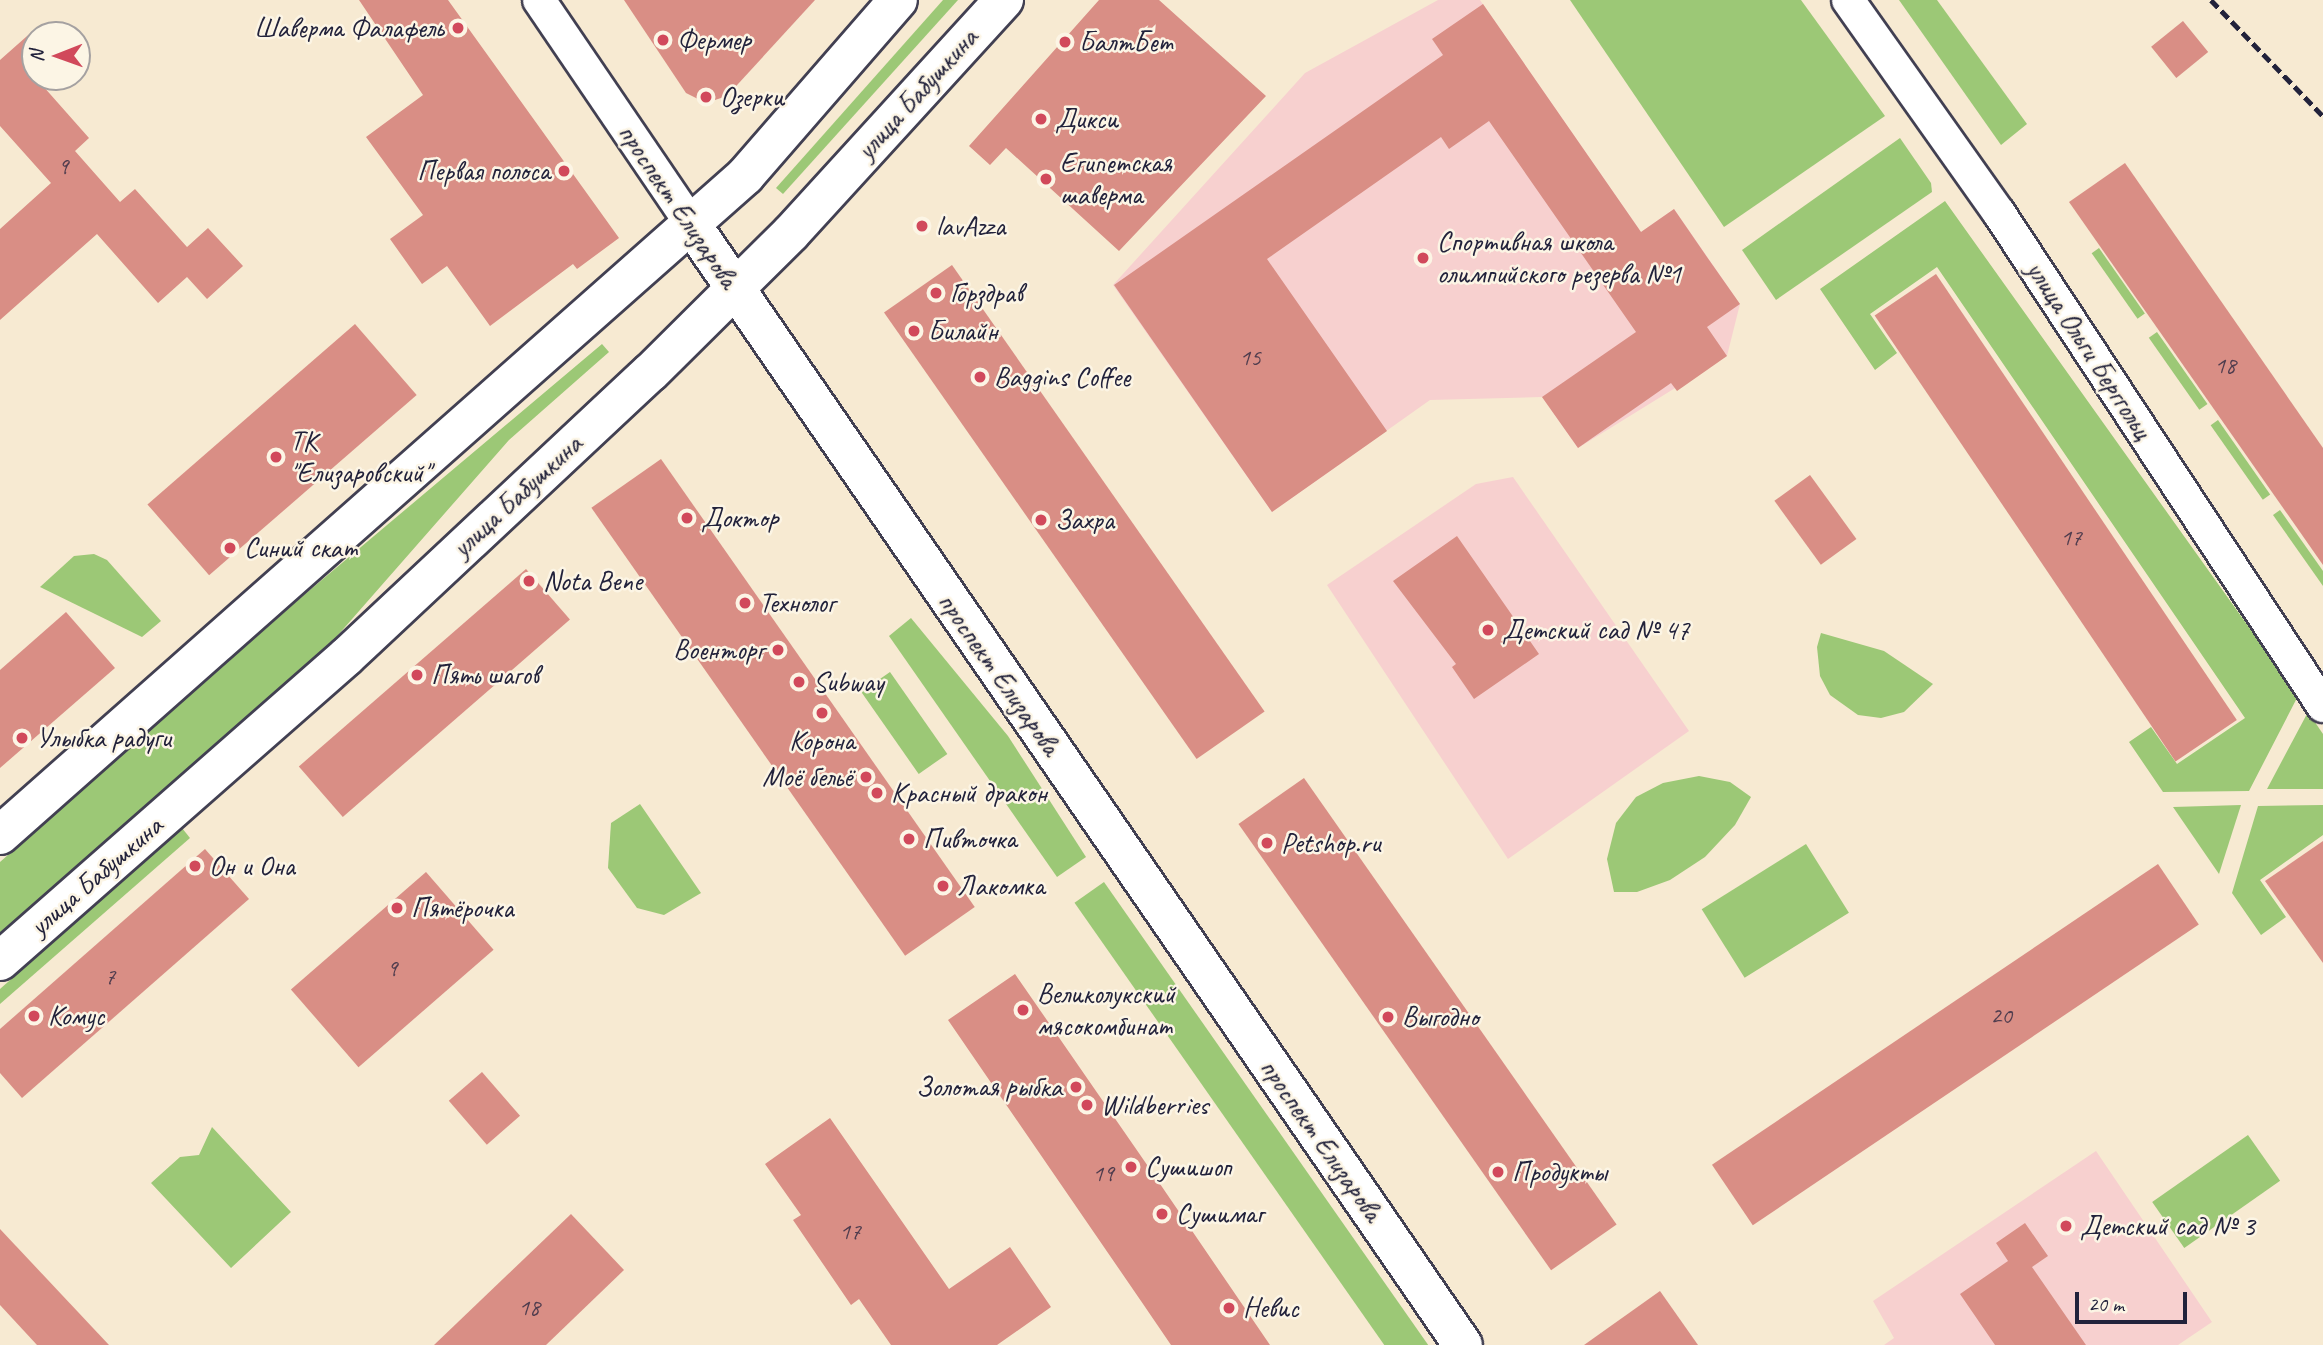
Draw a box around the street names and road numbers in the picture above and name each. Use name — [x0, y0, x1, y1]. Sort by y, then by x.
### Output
street label: улица Бабушкина — [850, 22, 984, 166]
street label: проспект Елизарова — [611, 117, 745, 295]
street label: улица Ольги Берггольц — [2019, 256, 2159, 444]
street label: улица Бабушкина — [446, 428, 588, 564]
street label: проспект Елизарова — [930, 586, 1068, 762]
street label: улица Бабушкина — [23, 809, 169, 943]
street label: проспект Елизарова — [1252, 1052, 1390, 1228]

